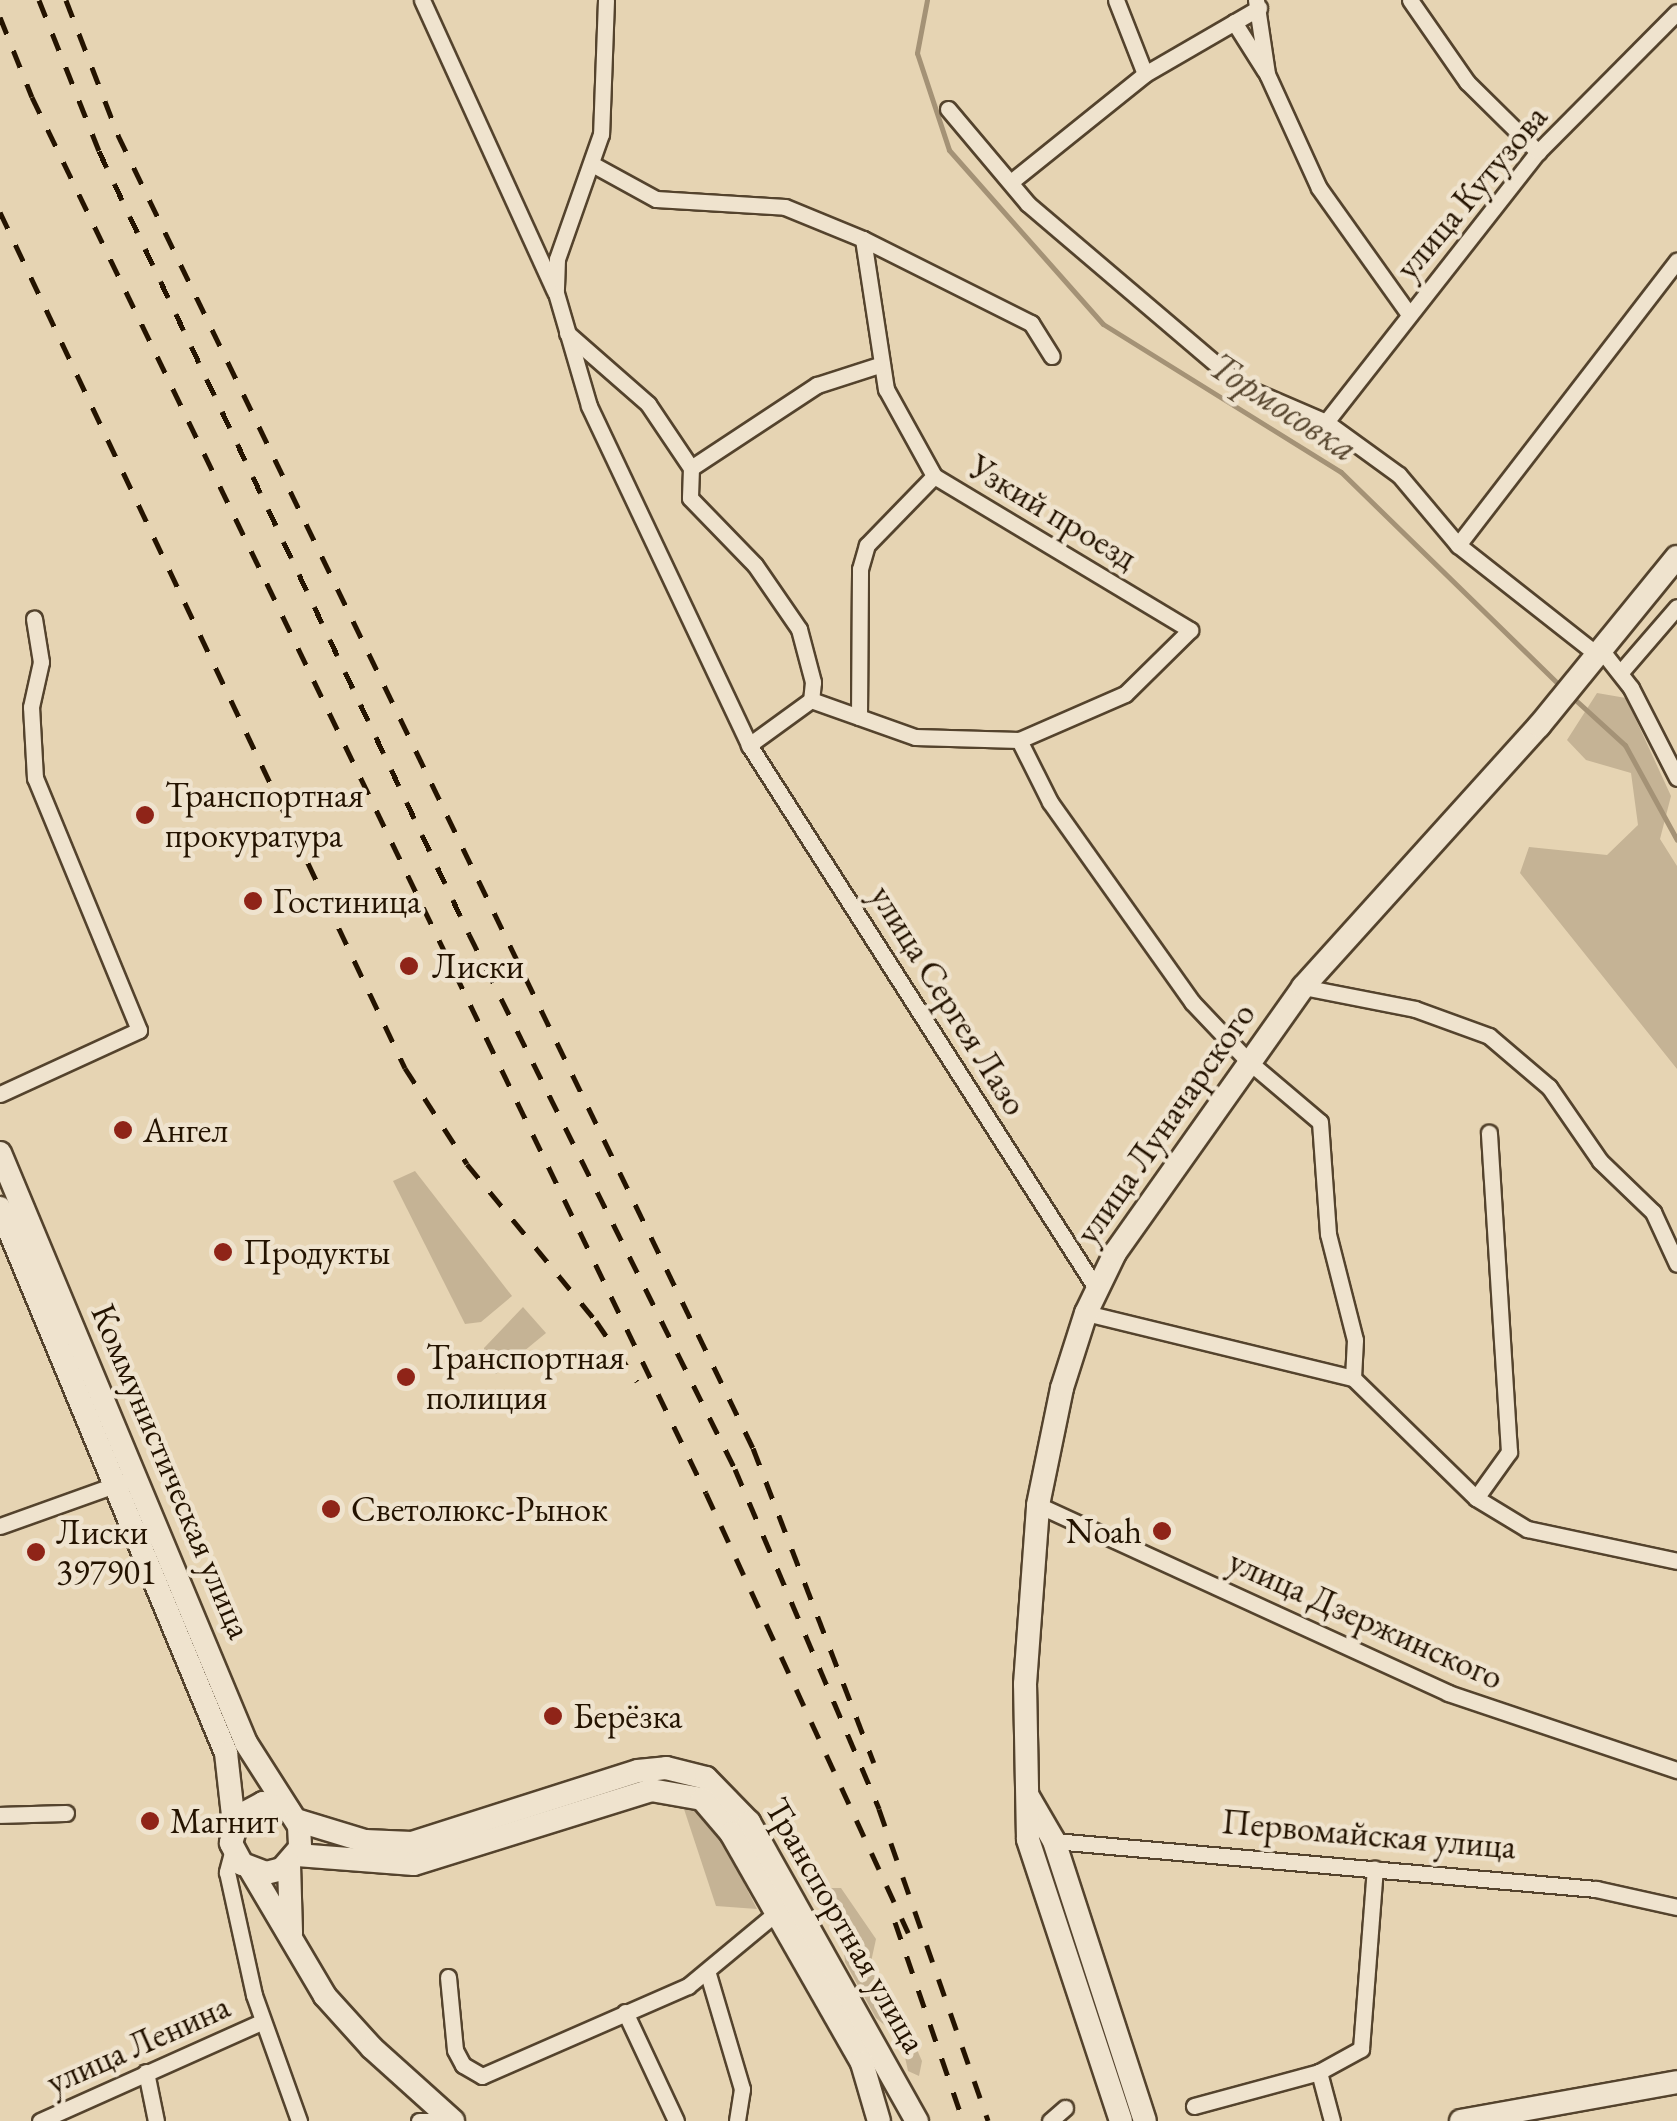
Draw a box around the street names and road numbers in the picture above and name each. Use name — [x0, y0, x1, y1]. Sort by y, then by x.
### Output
street label: улица Кутузова — [1386, 96, 1556, 288]
street label: Узкий проезд — [961, 445, 1145, 579]
street label: улица Сергея Лазо — [861, 877, 1037, 1123]
street label: улица Луначарского — [1066, 994, 1264, 1252]
street label: Коммунистическая улица — [82, 1297, 262, 1645]
street label: улица Дзержинского — [1222, 1540, 1510, 1698]
street label: Транспортная улица — [756, 1790, 936, 2060]
street label: Первомайская улица — [1220, 1800, 1518, 1868]
street label: улица Ленина — [40, 1985, 236, 2103]

